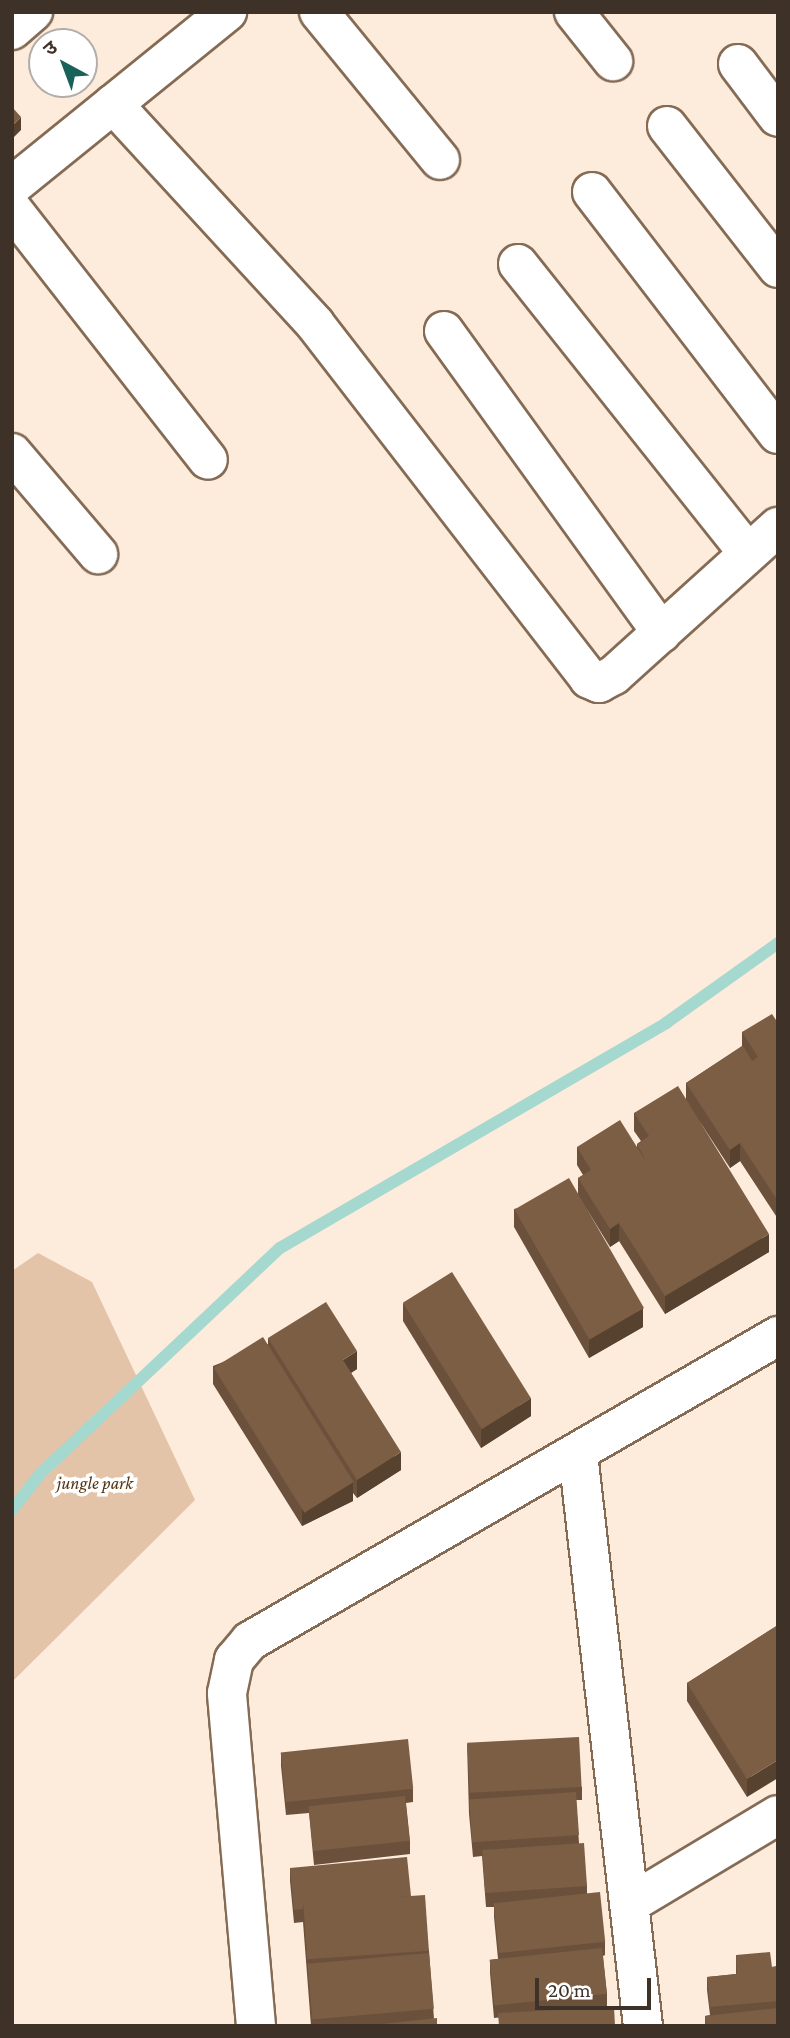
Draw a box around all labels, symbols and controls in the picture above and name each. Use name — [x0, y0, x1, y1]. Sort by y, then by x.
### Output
north arrow — [28, 28, 98, 98]
text: उ — [39, 37, 61, 60]
park label: jungle park — [57, 1472, 133, 1494]
scale bar — [538, 1965, 654, 2009]
text: 20 m — [548, 1978, 591, 2002]

